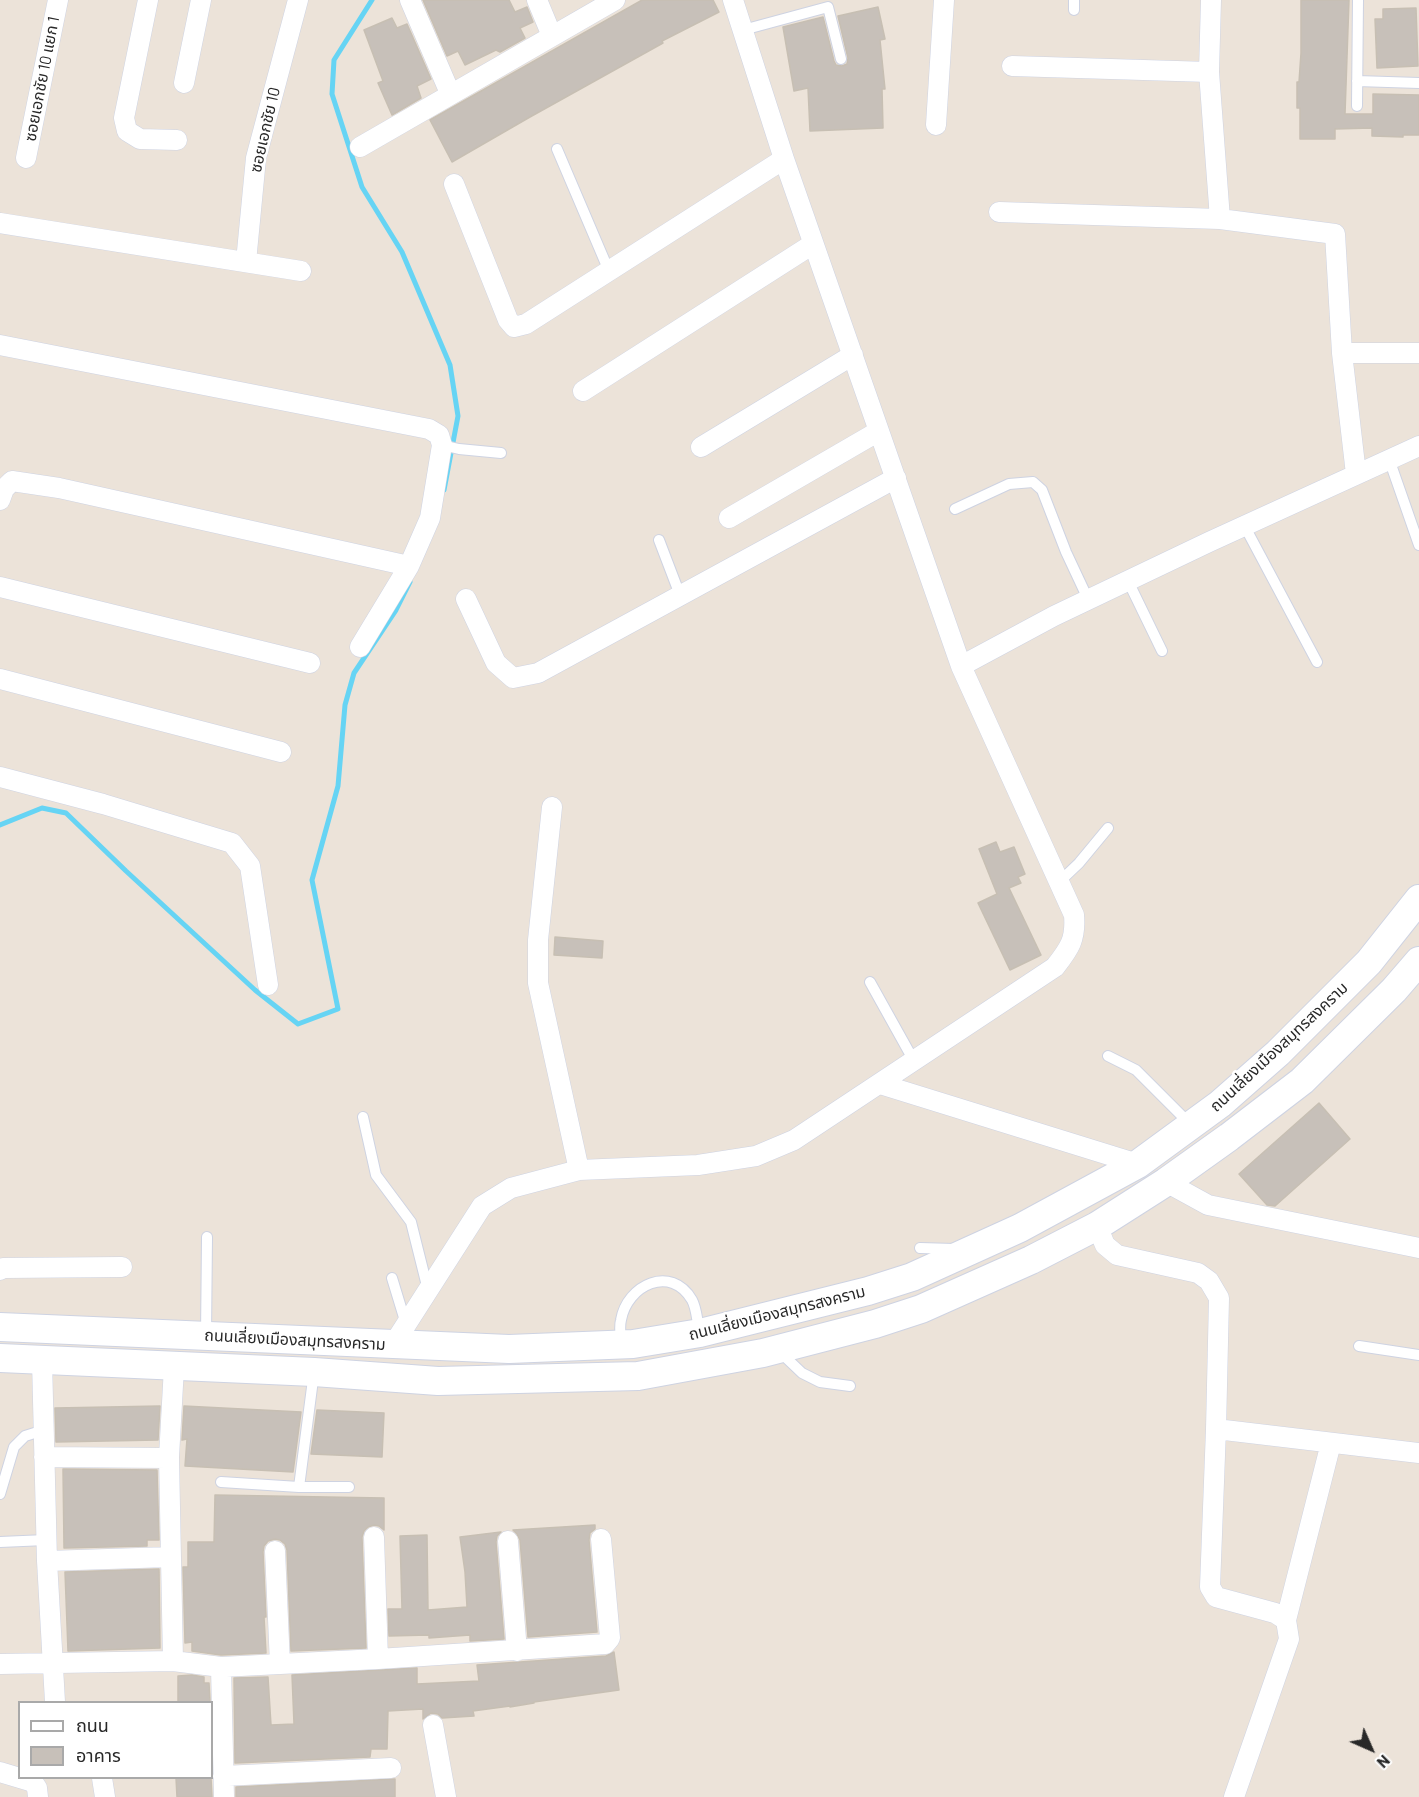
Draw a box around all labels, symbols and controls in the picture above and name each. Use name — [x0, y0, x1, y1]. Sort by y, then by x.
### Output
street label: ซอยเอกชัย 10 แยก 1 — [20, 15, 64, 143]
street label: ซอยเอกชัย 10 — [246, 85, 284, 175]
street label: ถนนเลี่ยงเมืองสมุทรสงคราม — [1206, 978, 1352, 1116]
street label: ถนนเลี่ยงเมืองสมุทรสงคราม — [687, 1282, 867, 1344]
street label: ถนนเลี่ยงเมืองสมุทรสงคราม — [204, 1326, 386, 1354]
legend — [18, 1701, 213, 1779]
text: ถนน — [76, 1714, 109, 1736]
north arrow — [1341, 1719, 1401, 1779]
text: อาคาร — [76, 1744, 121, 1766]
text: N — [1374, 1752, 1395, 1773]

